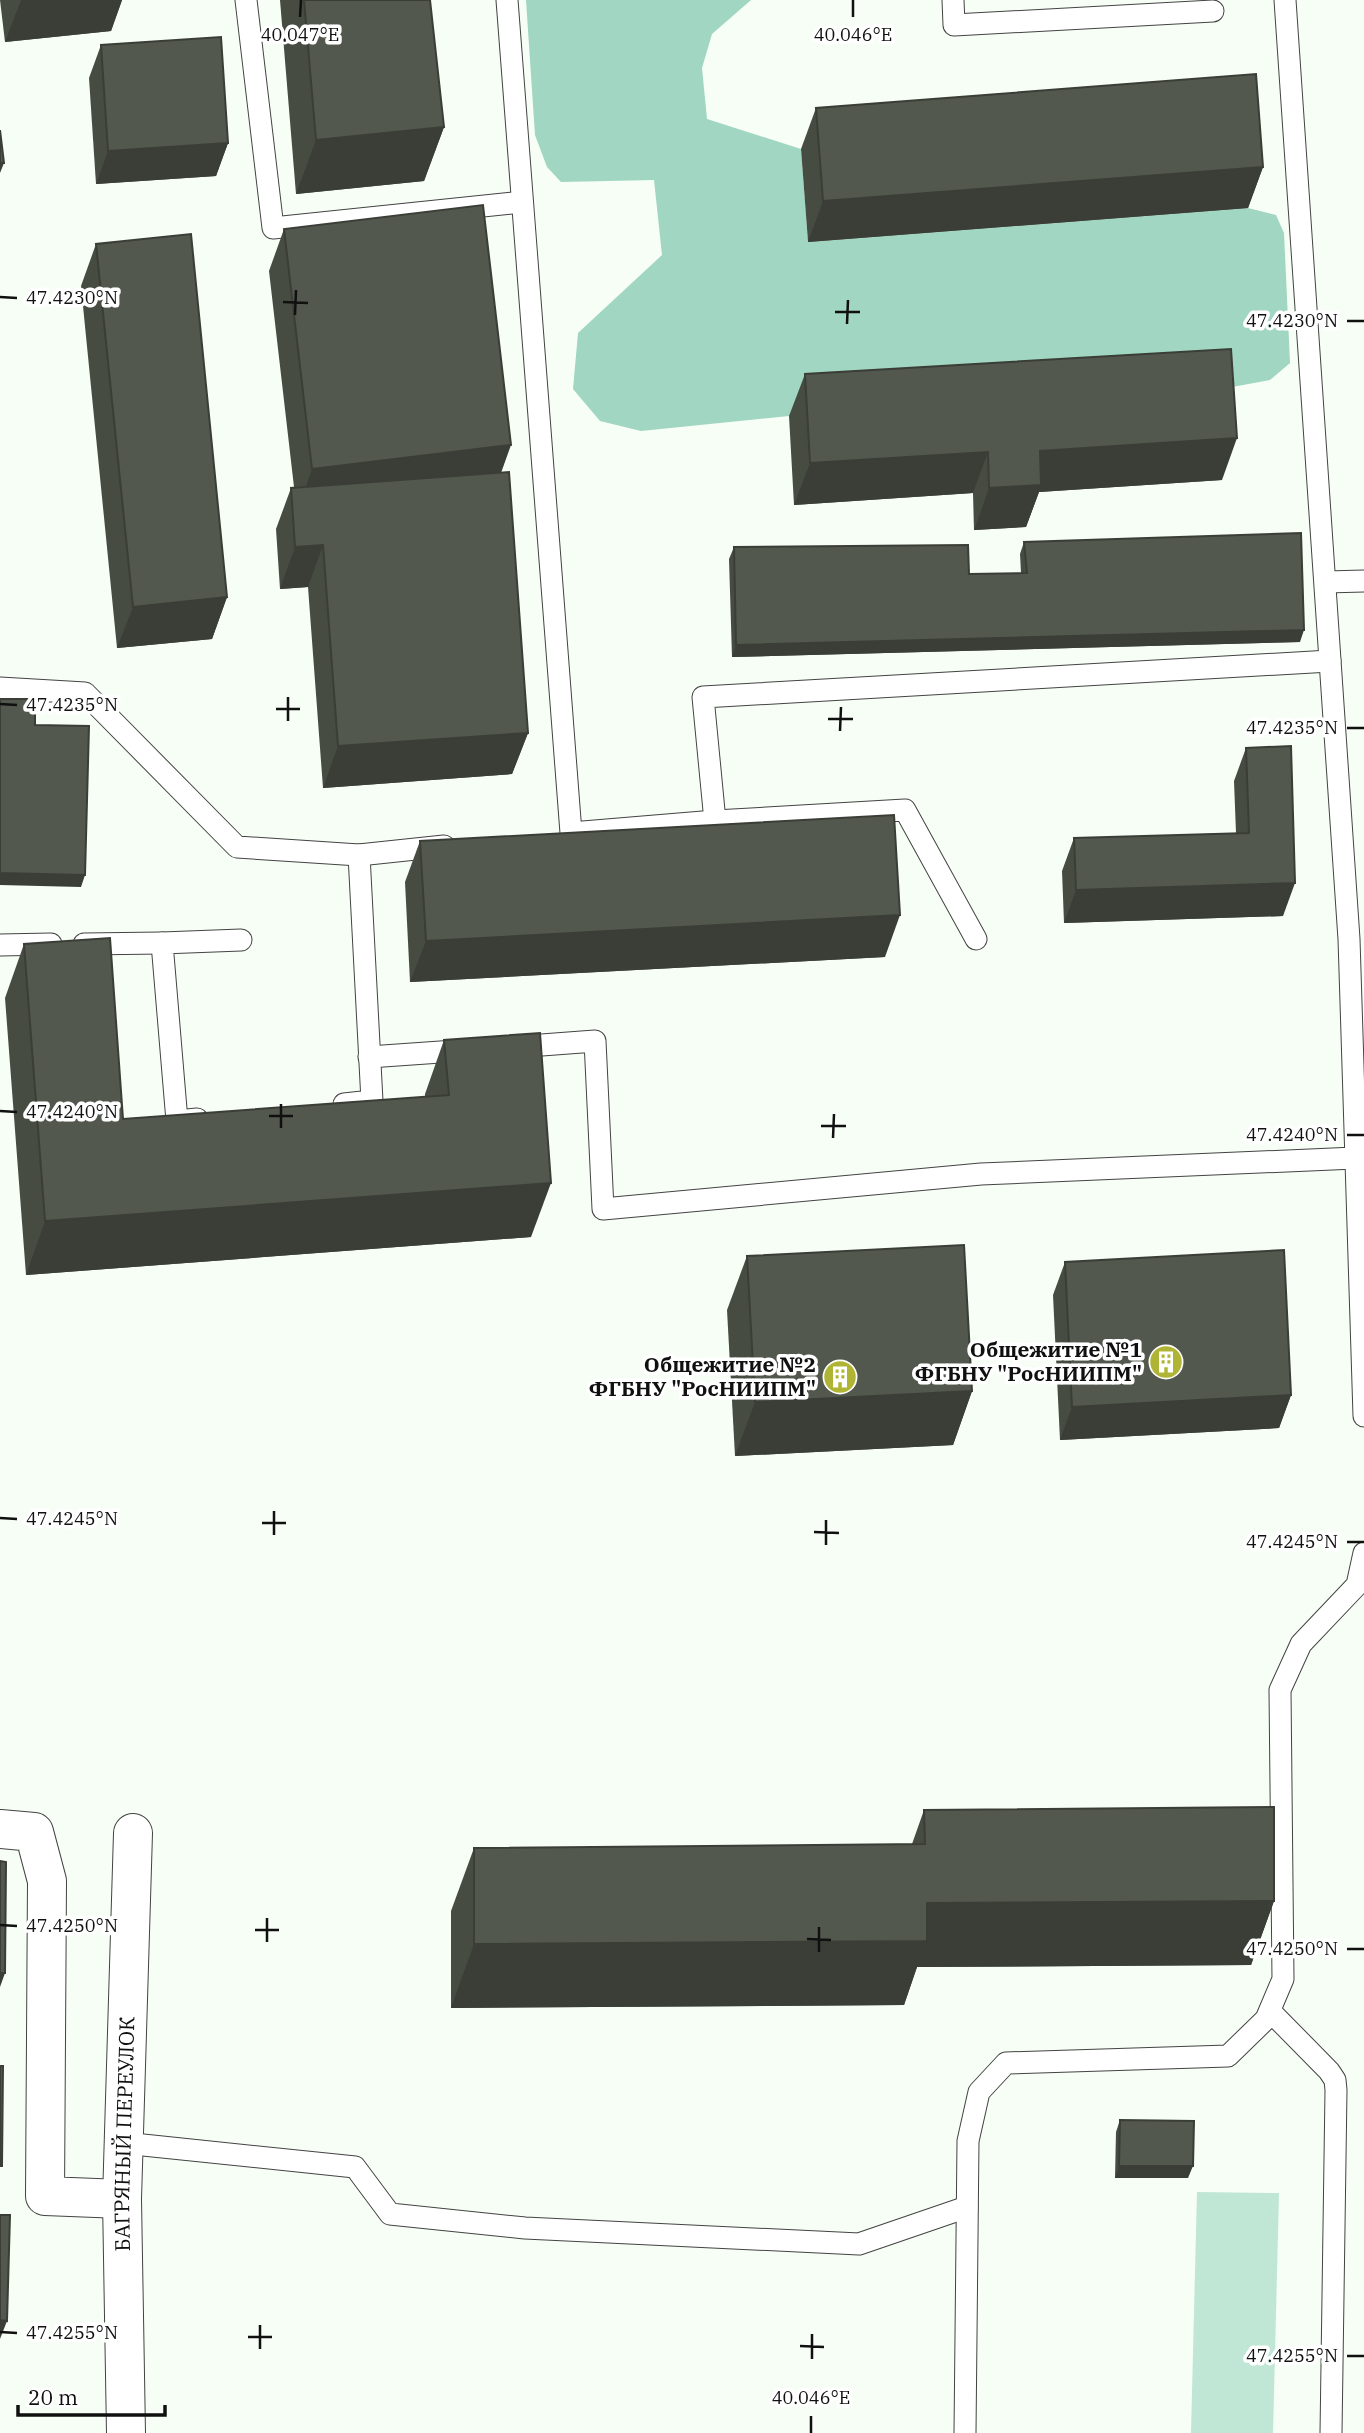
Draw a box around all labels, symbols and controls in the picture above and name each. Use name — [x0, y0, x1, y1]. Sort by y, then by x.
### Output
text: 40.047°E — [261, 23, 339, 46]
text: 40.046°E — [814, 23, 892, 46]
text: 47.4230°N — [26, 286, 118, 309]
text: 47.4230°N — [1246, 309, 1338, 332]
text: 47.4235°N — [26, 693, 118, 716]
text: 47.4235°N — [1246, 716, 1338, 739]
text: 47.4240°N — [26, 1100, 118, 1123]
text: 47.4240°N — [1246, 1123, 1338, 1146]
place label: Общежитие №1 ФГБНУ "РосНИИПМ" — [914, 1335, 1142, 1387]
building icon: Общежитие №1 ФГБНУ "РосНИИПМ" — [1147, 1343, 1185, 1381]
place label: Общежитие №2 ФГБНУ "РосНИИПМ" — [588, 1350, 816, 1402]
building icon: Общежитие №2 ФГБНУ "РосНИИПМ" — [821, 1358, 859, 1396]
text: 47.4245°N — [26, 1507, 118, 1530]
text: 47.4245°N — [1246, 1530, 1338, 1553]
text: 47.4250°N — [26, 1914, 118, 1937]
text: 47.4250°N — [1246, 1937, 1338, 1960]
street label: БАГРЯНЫЙ ПЕРЕУЛОК — [107, 2016, 140, 2252]
text: 47.4255°N — [26, 2321, 118, 2344]
text: 47.4255°N — [1246, 2344, 1338, 2367]
scale bar — [18, 2374, 164, 2418]
text: 20 m — [28, 2383, 78, 2411]
text: 40.046°E — [772, 2386, 850, 2409]

